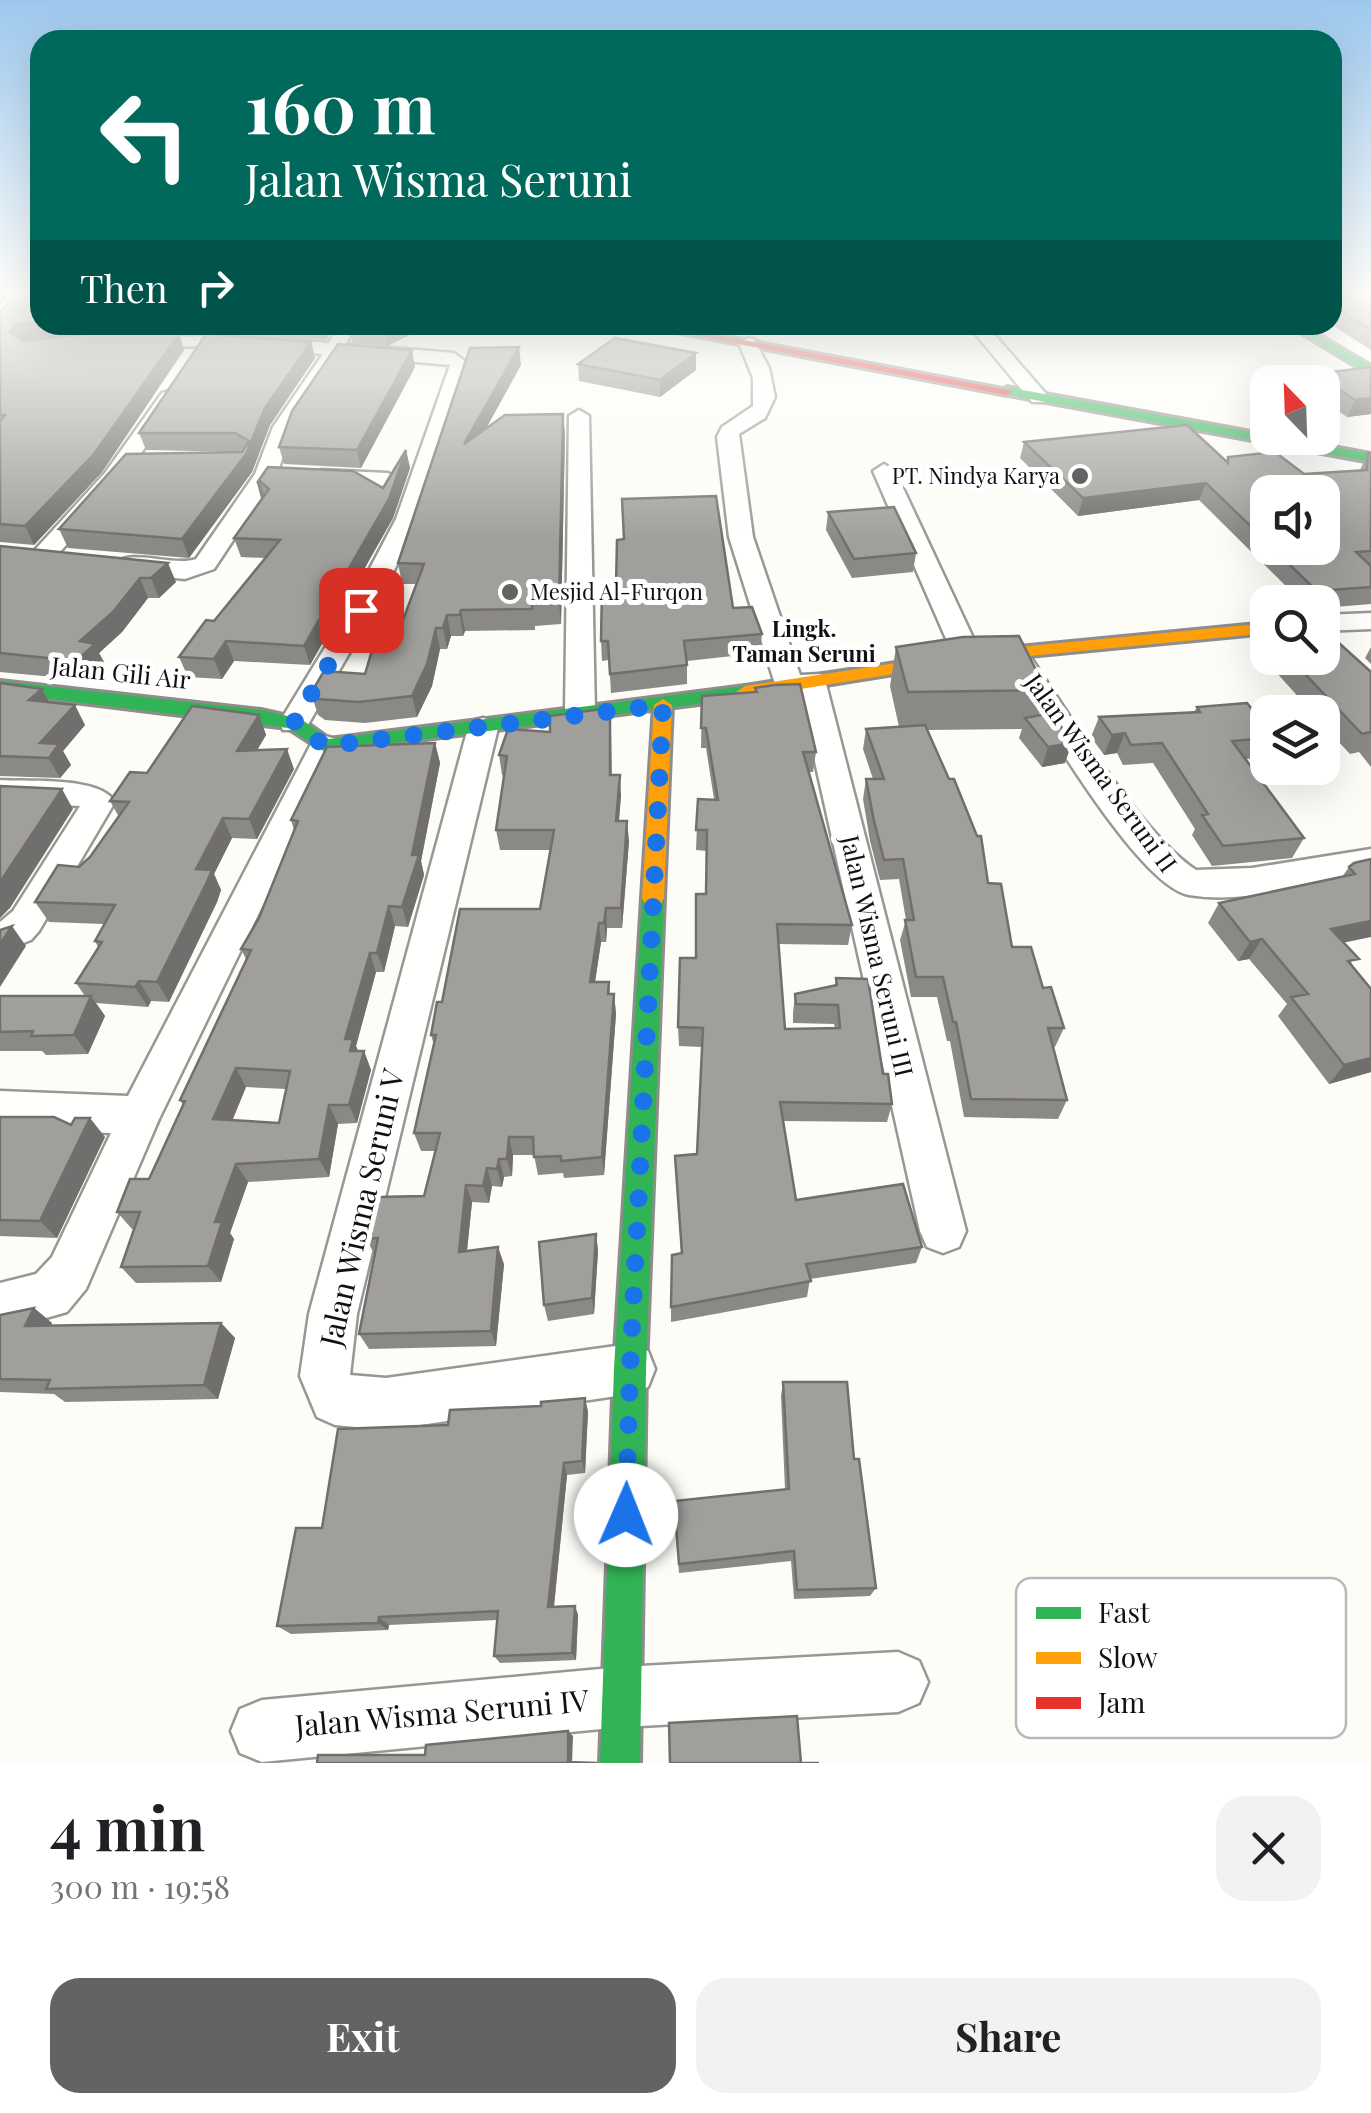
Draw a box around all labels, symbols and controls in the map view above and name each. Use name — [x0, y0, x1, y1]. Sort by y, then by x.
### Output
text: 160 m — [245, 58, 436, 152]
icon: left — [80, 70, 210, 200]
text: Jalan Wisma Seruni — [245, 148, 632, 208]
icon: right — [188, 260, 243, 315]
text: Then — [80, 262, 168, 313]
north arrow — [1250, 365, 1340, 455]
map controls — [1250, 365, 1340, 785]
place label: PT. Nindya Karya — [892, 460, 1060, 490]
marker: PT. Nindya Karya — [1069, 465, 1091, 487]
button: sound — [1250, 475, 1340, 565]
pin — [319, 568, 404, 653]
place label: Mesjid Al-Furqon — [530, 576, 703, 606]
marker: Mesjid Al-Furqon — [499, 581, 521, 603]
icon: arrive — [334, 583, 389, 638]
button: search — [1250, 585, 1340, 675]
district label: Lingk. Taman Seruni — [732, 613, 876, 668]
street label: Jalan Gili Air — [49, 648, 192, 695]
street label: Jalan Wisma Seruni II — [1018, 665, 1186, 878]
button: layers — [1250, 695, 1340, 785]
street label: Jalan Wisma Seruni III — [834, 831, 922, 1080]
street label: Jalan Wisma Seruni V — [309, 1064, 413, 1351]
position arrow — [574, 1463, 678, 1567]
legend — [1016, 1578, 1346, 1738]
text: Fast — [1098, 1593, 1151, 1630]
text: Slow — [1098, 1638, 1158, 1675]
street label: Jalan Wisma Seruni IV — [292, 1679, 591, 1745]
text: Jam — [1097, 1683, 1145, 1720]
text: 4 min — [50, 1786, 205, 1866]
button: close — [1216, 1796, 1321, 1901]
text: 300 m · 19:58 — [50, 1864, 230, 1907]
button: Exit — [50, 1978, 676, 2093]
button: Share — [696, 1978, 1321, 2093]

